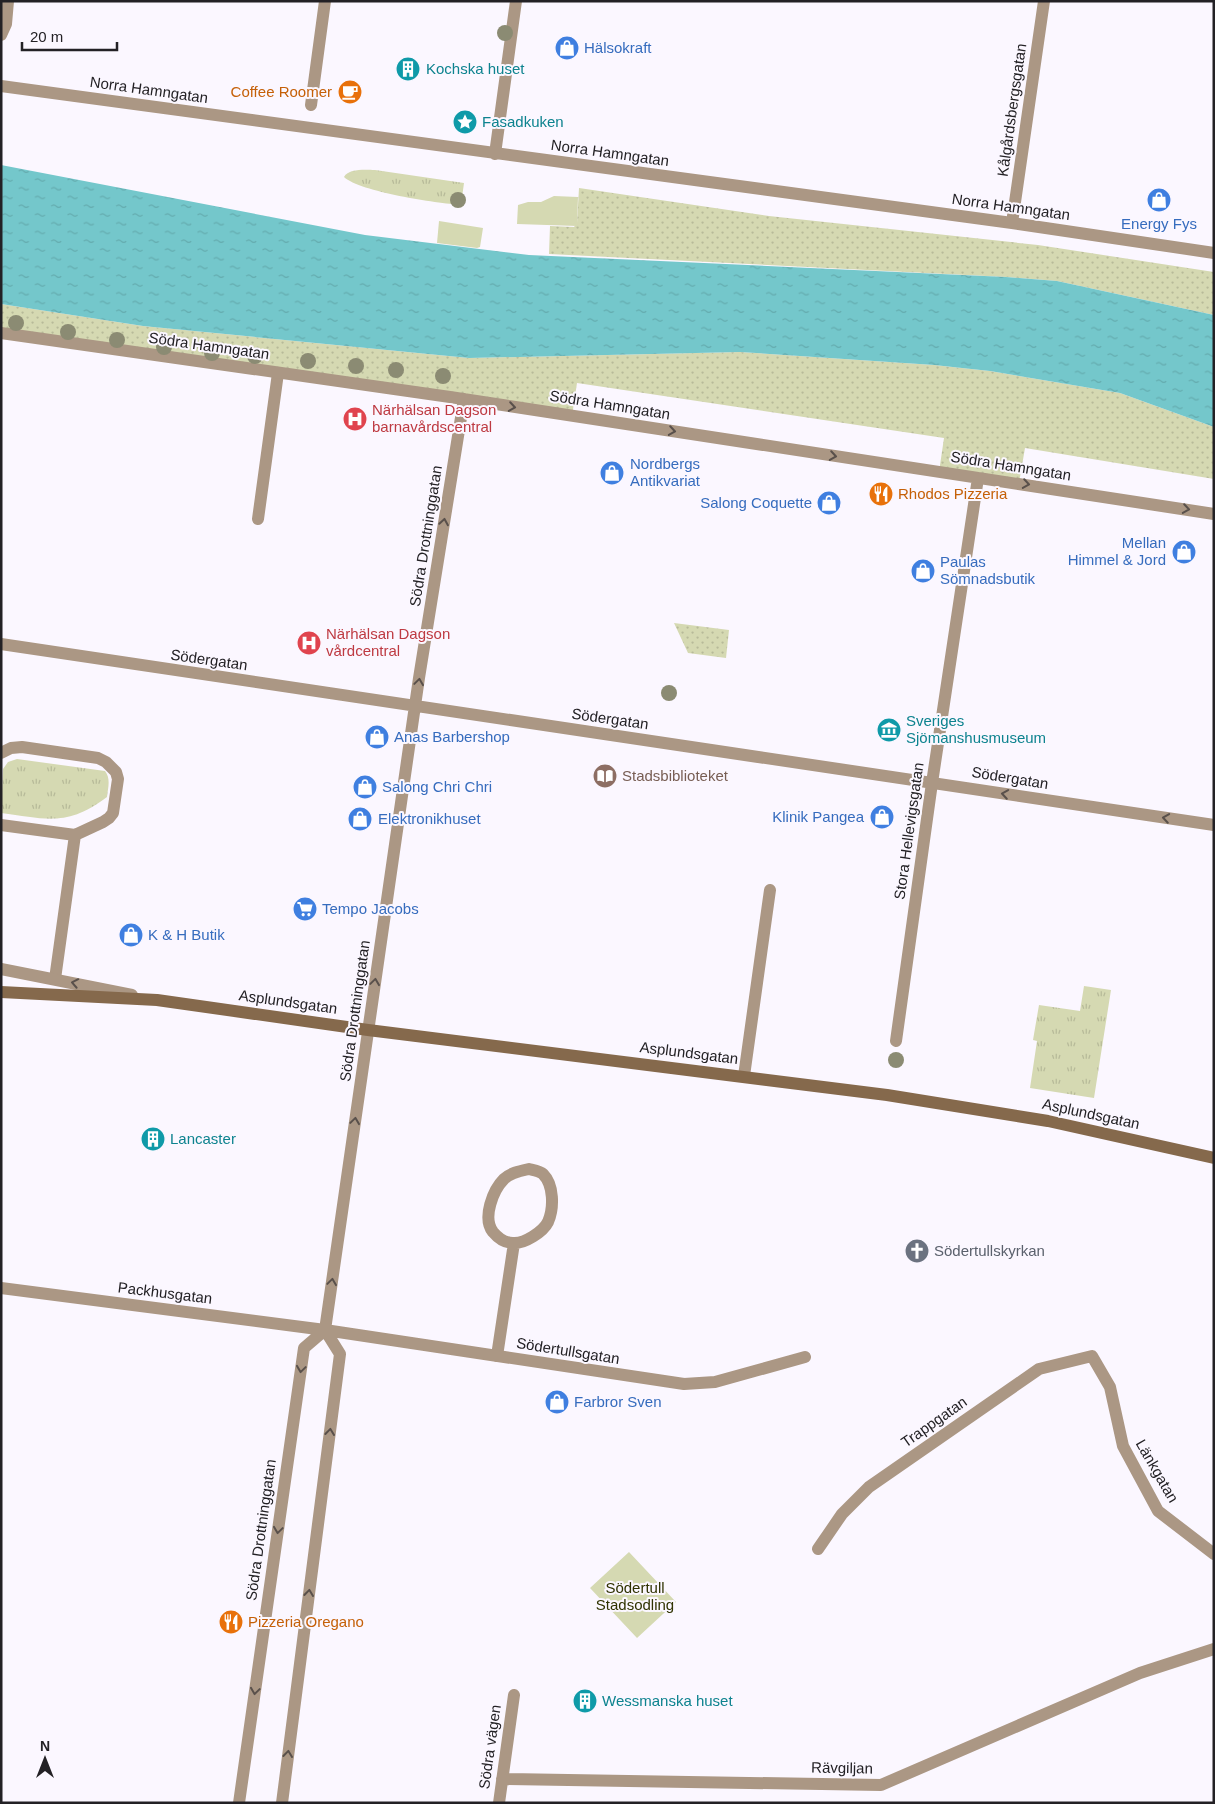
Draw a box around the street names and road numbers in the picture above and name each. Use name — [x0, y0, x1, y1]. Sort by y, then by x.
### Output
street label: Kålgårdsbergsgatan — [994, 42, 1029, 178]
street label: Norra Hamngatan — [89, 73, 209, 106]
street label: Norra Hamngatan — [550, 136, 670, 169]
street label: Norra Hamngatan — [951, 190, 1071, 223]
street label: Södra Hamngatan — [148, 329, 271, 362]
street label: Södra Hamngatan — [549, 387, 672, 422]
street label: Södra Hamngatan — [950, 448, 1073, 483]
street label: Södra Drottninggatan — [406, 464, 445, 608]
street label: Södergatan — [169, 646, 249, 673]
street label: Södergatan — [570, 705, 650, 732]
street label: Stora Hellevigsgatan — [890, 761, 927, 901]
street label: Södergatan — [970, 763, 1050, 792]
street label: Södra Drottninggatan — [336, 939, 373, 1083]
street label: Asplundsgatan — [238, 986, 338, 1017]
street label: Asplundsgatan — [639, 1038, 739, 1067]
street label: Asplundsgatan — [1041, 1095, 1141, 1132]
street label: Packhusgatan — [117, 1278, 213, 1307]
street label: Södertullsgatan — [515, 1334, 621, 1367]
street label: Trappgatan — [898, 1393, 970, 1450]
street label: Länkgatan — [1133, 1436, 1182, 1505]
street label: Södra Drottninggatan — [242, 1458, 279, 1602]
street label: Södra vägen — [475, 1704, 504, 1790]
street label: Rävgiljan — [811, 1758, 873, 1777]

